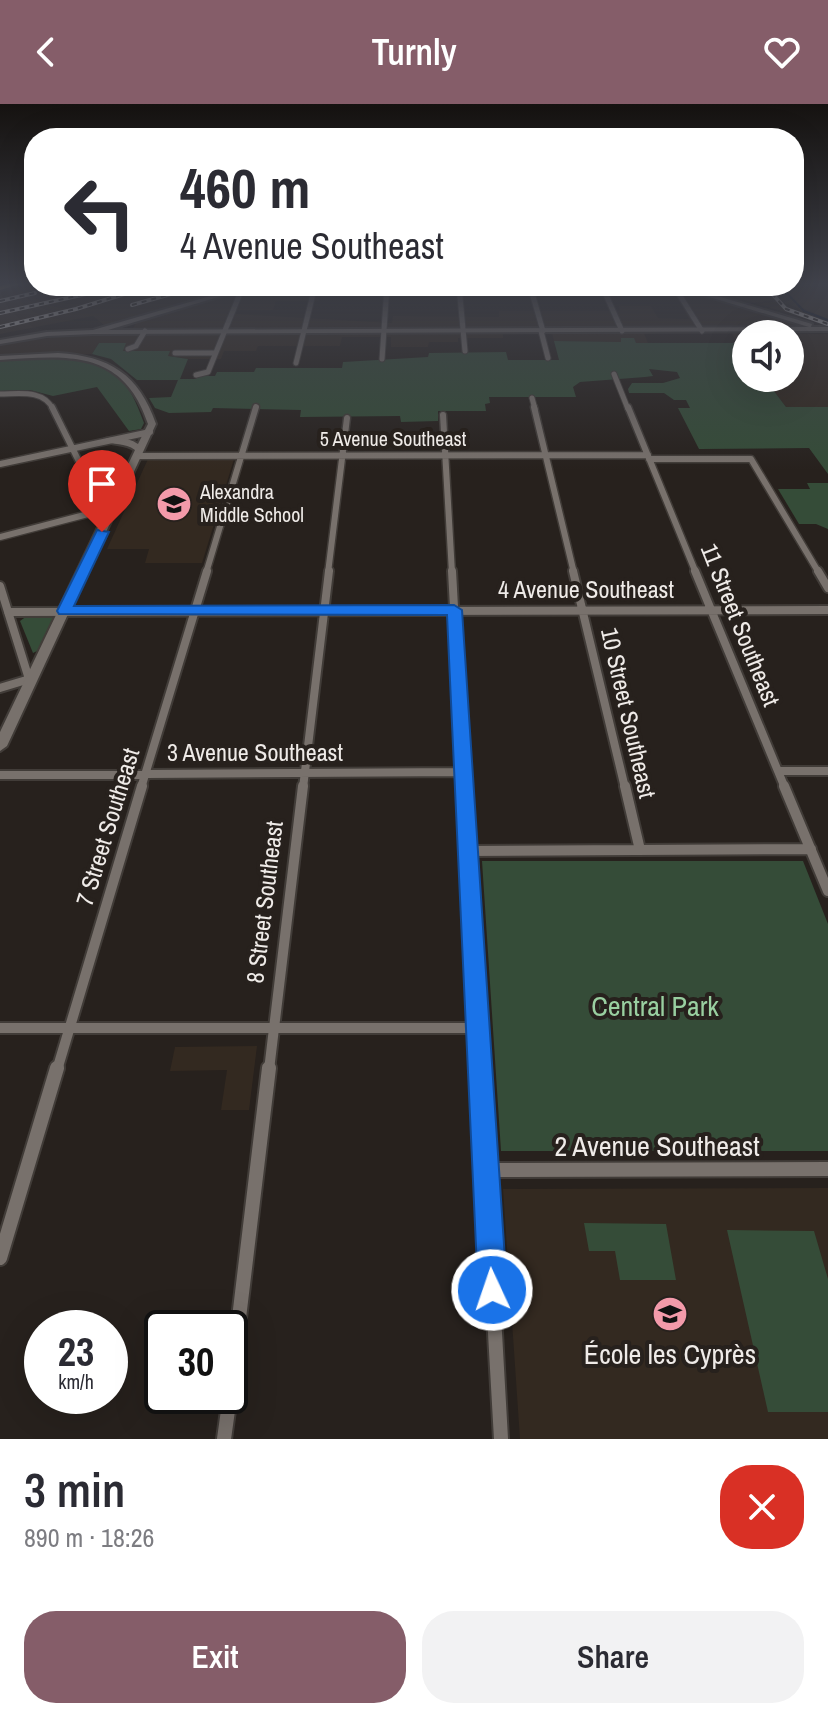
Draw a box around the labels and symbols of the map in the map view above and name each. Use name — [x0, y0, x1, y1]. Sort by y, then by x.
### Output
street label: 5 Avenue Southeast — [320, 425, 467, 452]
pin — [68, 450, 136, 532]
place label: Alexandra Middle School — [199, 478, 304, 528]
school or university icon: Alexandra Middle School — [155, 485, 193, 523]
street label: 11 Street Southeast — [694, 539, 788, 711]
street label: 4 Avenue Southeast — [498, 573, 674, 605]
street label: 10 Street Southeast — [594, 624, 664, 802]
street label: 3 Avenue Southeast — [167, 736, 343, 768]
street label: 7 Street Southeast — [68, 744, 146, 909]
street label: 8 Street Southeast — [238, 819, 290, 985]
park label: Central Park — [591, 987, 719, 1025]
street label: 2 Avenue Southeast — [554, 1127, 760, 1165]
position arrow — [450, 1248, 534, 1332]
school or university icon: École les Cyprès — [651, 1295, 689, 1333]
speed limit sign: 30 — [144, 1310, 248, 1414]
place label: École les Cyprès — [584, 1335, 756, 1373]

